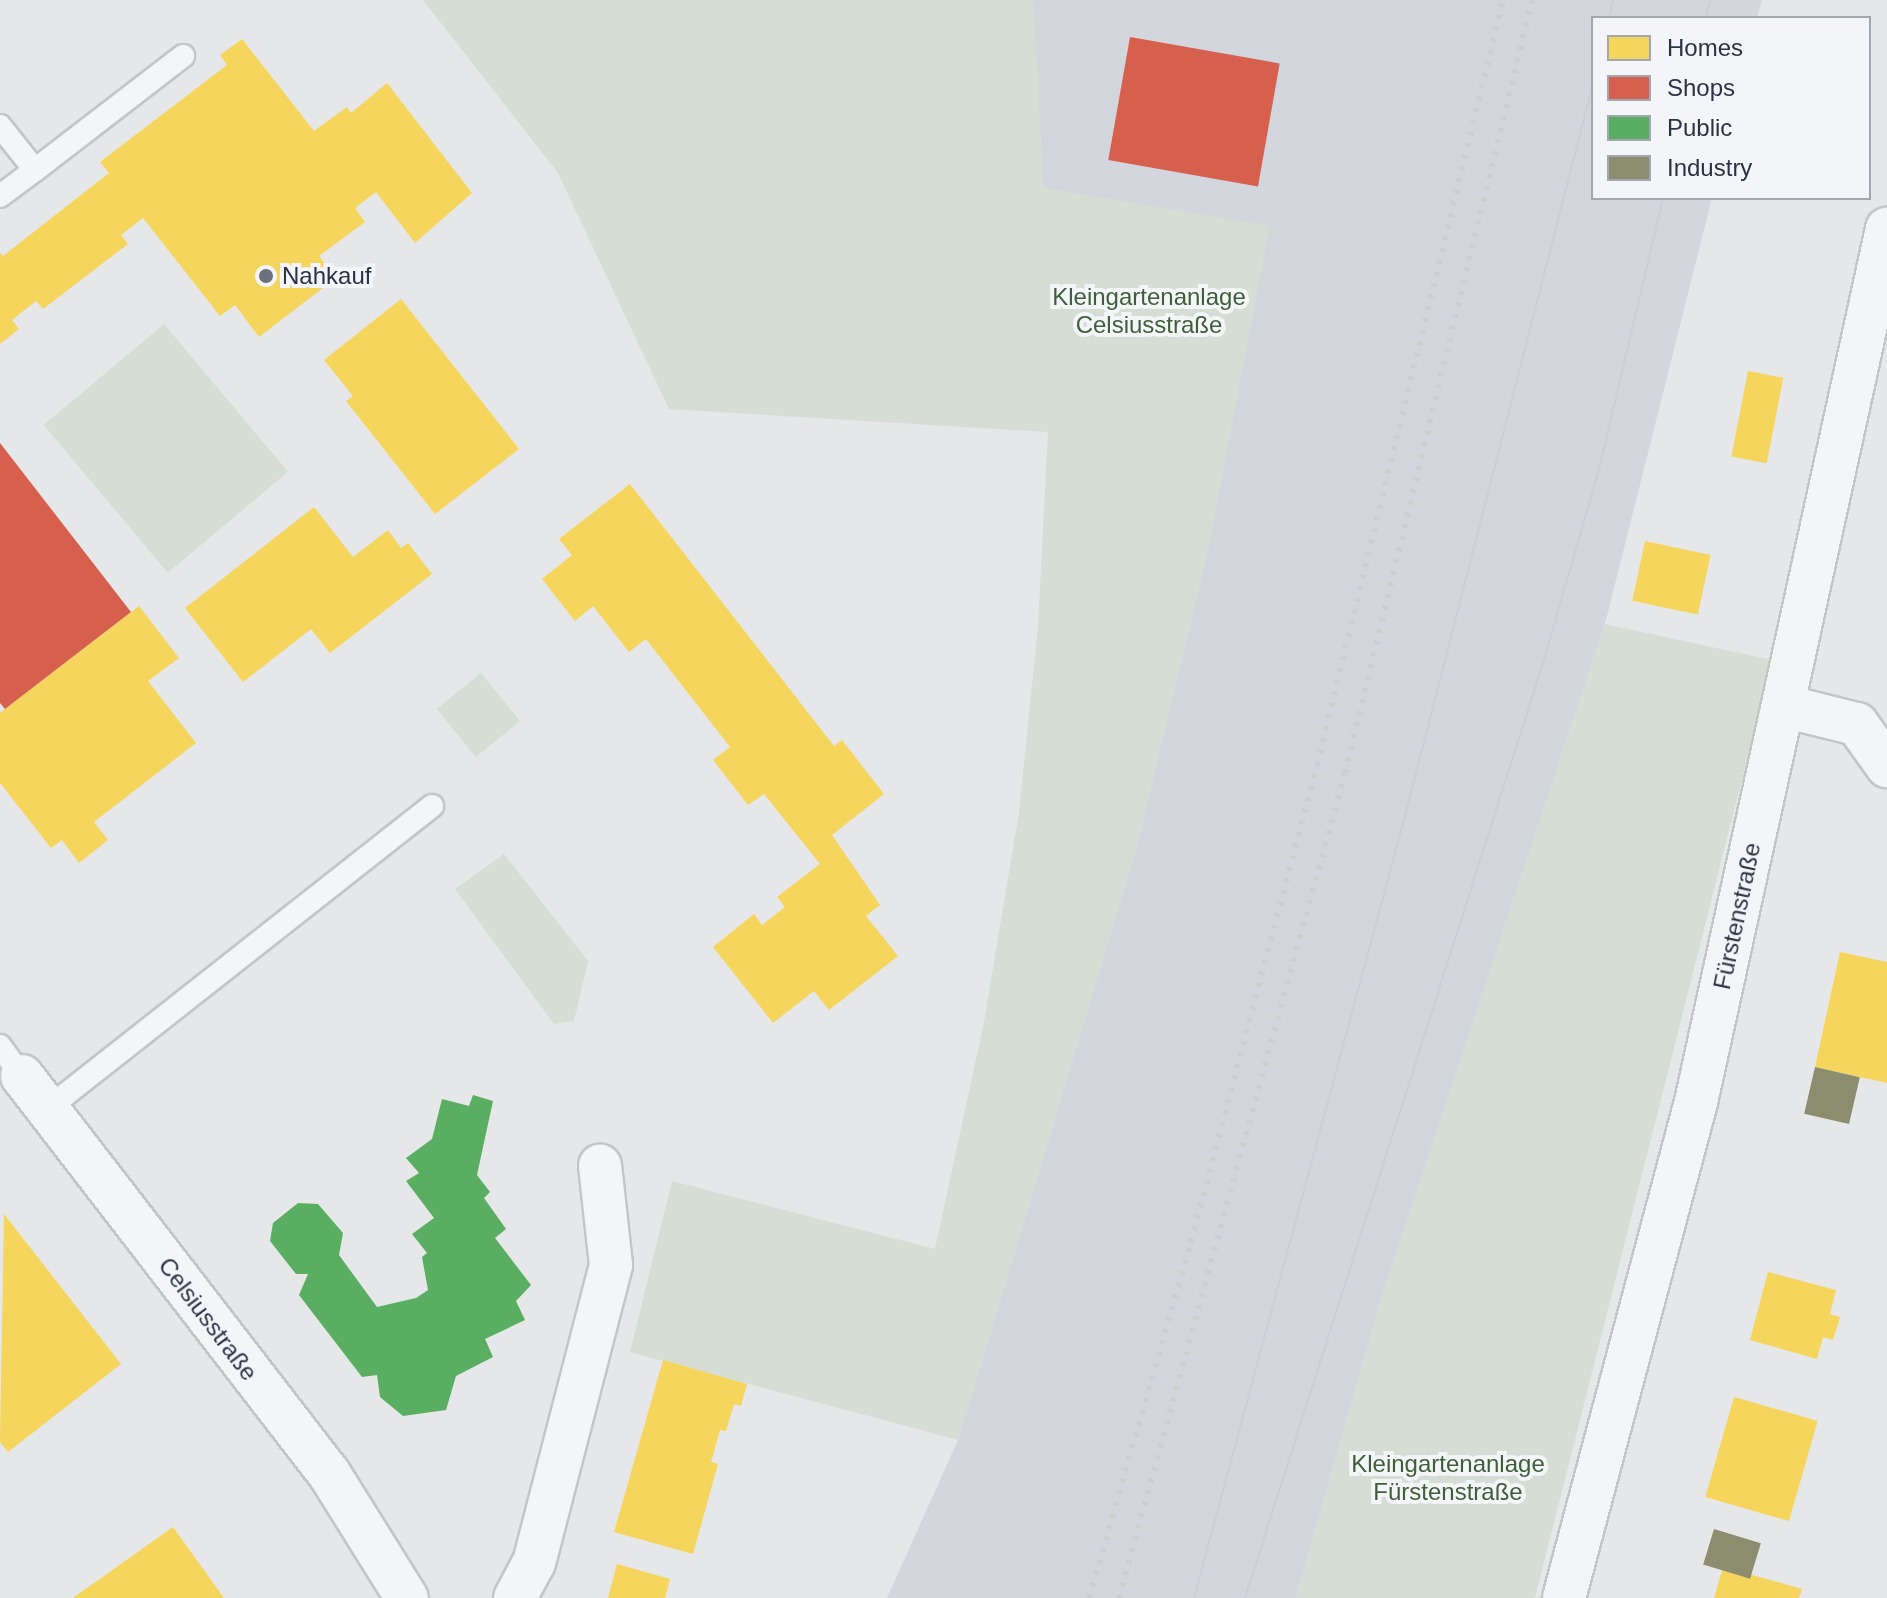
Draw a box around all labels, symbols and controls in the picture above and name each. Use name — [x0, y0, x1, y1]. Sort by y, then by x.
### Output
legend — [1591, 16, 1871, 200]
text: Homes — [1667, 34, 1743, 61]
text: Shops — [1667, 74, 1735, 101]
text: Public — [1667, 114, 1732, 141]
text: Industry — [1667, 154, 1752, 181]
place label: Nahkauf — [282, 262, 371, 290]
marker: Nahkauf — [257, 267, 275, 285]
park label: Kleingartenanlage Celsiusstraße — [1052, 283, 1246, 339]
street label: Fürstenstraße — [1707, 840, 1767, 992]
street label: Celsiusstraße — [152, 1252, 264, 1386]
park label: Kleingartenanlage Fürstenstraße — [1351, 1450, 1545, 1506]

